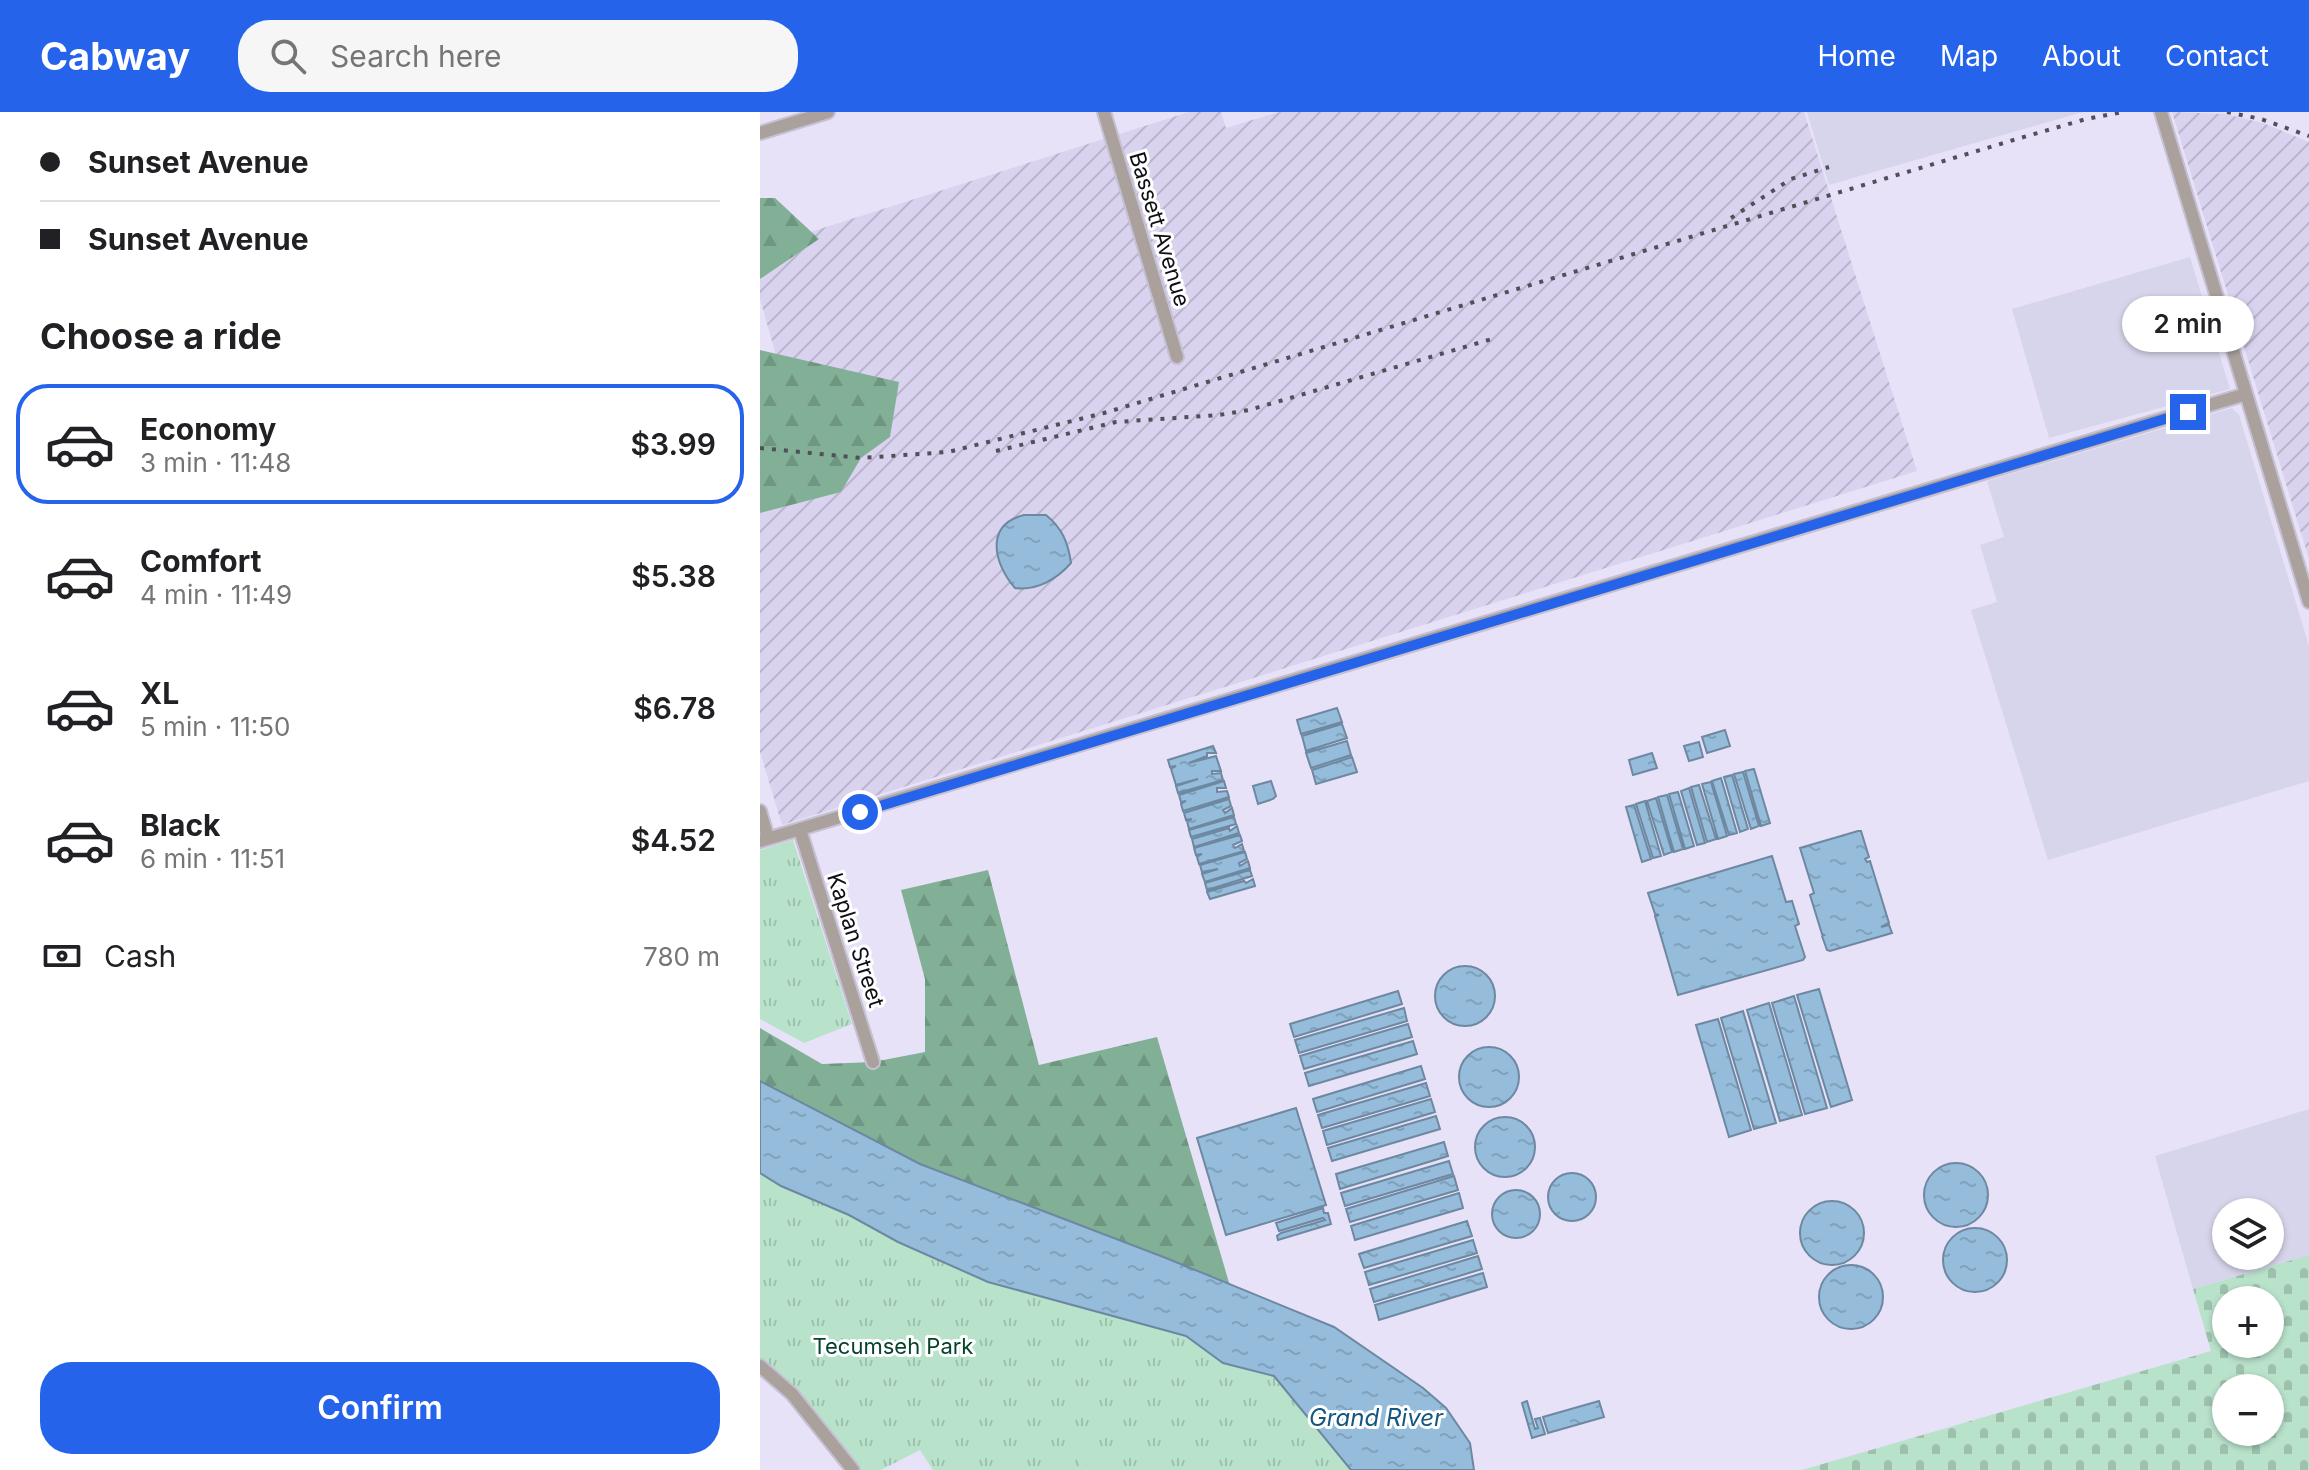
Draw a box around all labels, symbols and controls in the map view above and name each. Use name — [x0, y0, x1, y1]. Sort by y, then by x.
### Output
search box — [238, 20, 798, 92]
text: Cabway — [40, 33, 190, 79]
icon: search — [266, 34, 310, 78]
text: Search here — [330, 38, 502, 74]
text: Home — [1817, 39, 1896, 73]
text: Map — [1940, 39, 1998, 73]
text: About — [2042, 39, 2121, 73]
text: Contact — [2165, 39, 2269, 73]
text: Sunset Avenue — [88, 144, 309, 180]
street label: Bassett Avenue — [1124, 149, 1196, 309]
text: Sunset Avenue — [88, 221, 309, 257]
callout: 2 min — [2122, 296, 2254, 352]
text: 2 min — [2154, 308, 2222, 339]
text: Choose a ride — [40, 314, 282, 358]
route end — [2170, 394, 2206, 430]
icon: car — [44, 408, 116, 480]
text: Economy — [140, 411, 276, 447]
text: $3.99 — [630, 426, 716, 462]
text: 3 min · 11:48 — [140, 447, 291, 478]
icon: car — [44, 540, 116, 612]
text: Comfort — [140, 543, 261, 579]
text: $5.38 — [631, 558, 716, 594]
text: 4 min · 11:49 — [140, 579, 292, 610]
icon: car — [44, 672, 116, 744]
text: XL — [140, 675, 179, 711]
text: $6.78 — [633, 690, 716, 726]
text: 5 min · 11:50 — [140, 711, 291, 742]
route start — [842, 794, 878, 830]
icon: car — [44, 804, 116, 876]
text: Black — [140, 807, 220, 843]
text: $4.52 — [631, 822, 716, 858]
text: 6 min · 11:51 — [140, 843, 285, 874]
street label: Kaplan Street — [822, 870, 890, 1010]
icon: cash — [40, 934, 84, 978]
text: Cash — [104, 938, 176, 974]
text: 780 m — [643, 941, 720, 972]
map controls — [2212, 1198, 2284, 1446]
button: layers — [2212, 1198, 2284, 1270]
button: + — [2212, 1286, 2284, 1358]
park label: Tecumseh Park — [813, 1333, 973, 1359]
button: Confirm — [40, 1362, 720, 1454]
button: − — [2212, 1374, 2284, 1446]
water label: Grand River — [1309, 1403, 1444, 1432]

